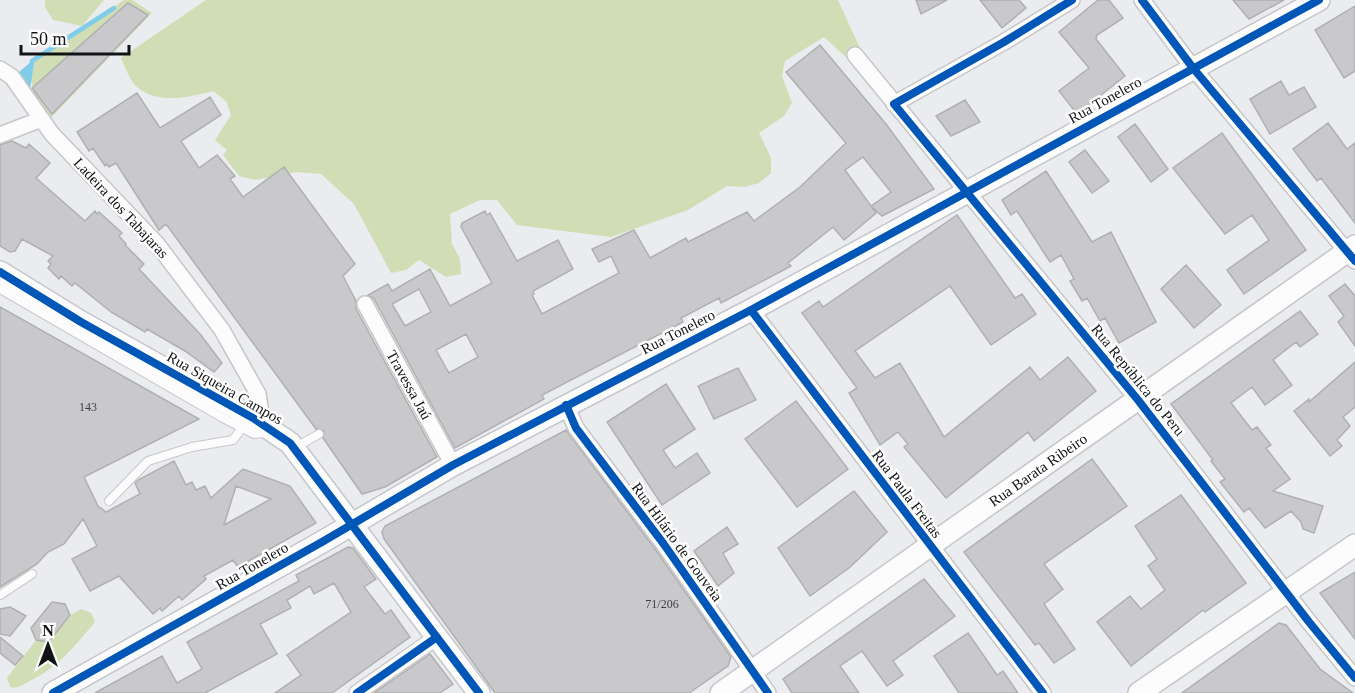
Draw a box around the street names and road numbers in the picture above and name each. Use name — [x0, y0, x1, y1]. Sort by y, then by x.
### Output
street label: Rua Tonelero — [1066, 73, 1144, 127]
street label: Ladeira dos Tabajaras — [70, 155, 172, 262]
street label: Rua Tonelero — [638, 307, 718, 357]
street label: Rua República do Peru — [1088, 321, 1188, 439]
street label: Rua Siqueira Campos — [164, 348, 286, 428]
street label: Travessa Jaú — [383, 348, 435, 423]
street label: Rua Barata Ribeiro — [986, 430, 1090, 510]
street label: Rua Paula Freitas — [869, 447, 945, 541]
street label: Rua Hilário de Gouveia — [629, 480, 726, 605]
street label: Rua Tonelero — [213, 539, 291, 593]

